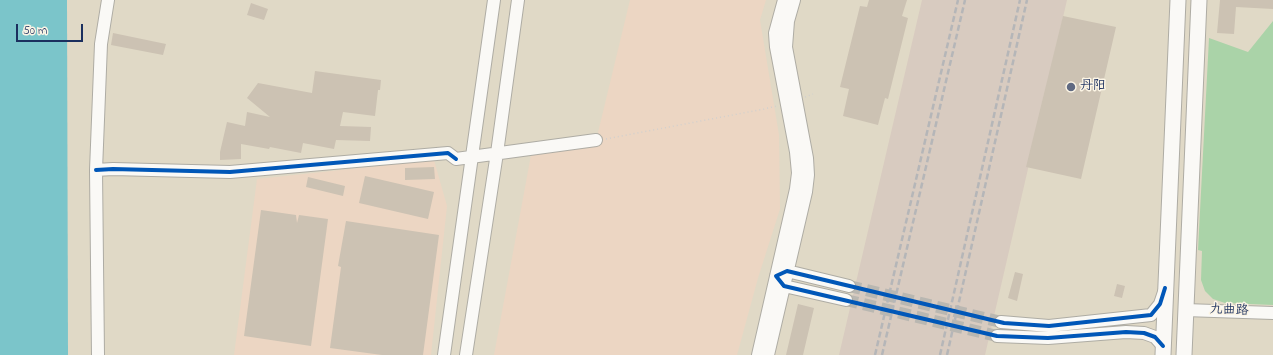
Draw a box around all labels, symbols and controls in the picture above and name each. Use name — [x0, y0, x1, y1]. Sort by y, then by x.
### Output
scale bar — [18, 16, 85, 42]
text: 50 m — [23, 22, 47, 40]
place label: 丹阳 — [1080, 79, 1106, 95]
marker: 丹阳 — [1065, 81, 1077, 93]
street label: 九曲路 — [1209, 303, 1249, 319]

